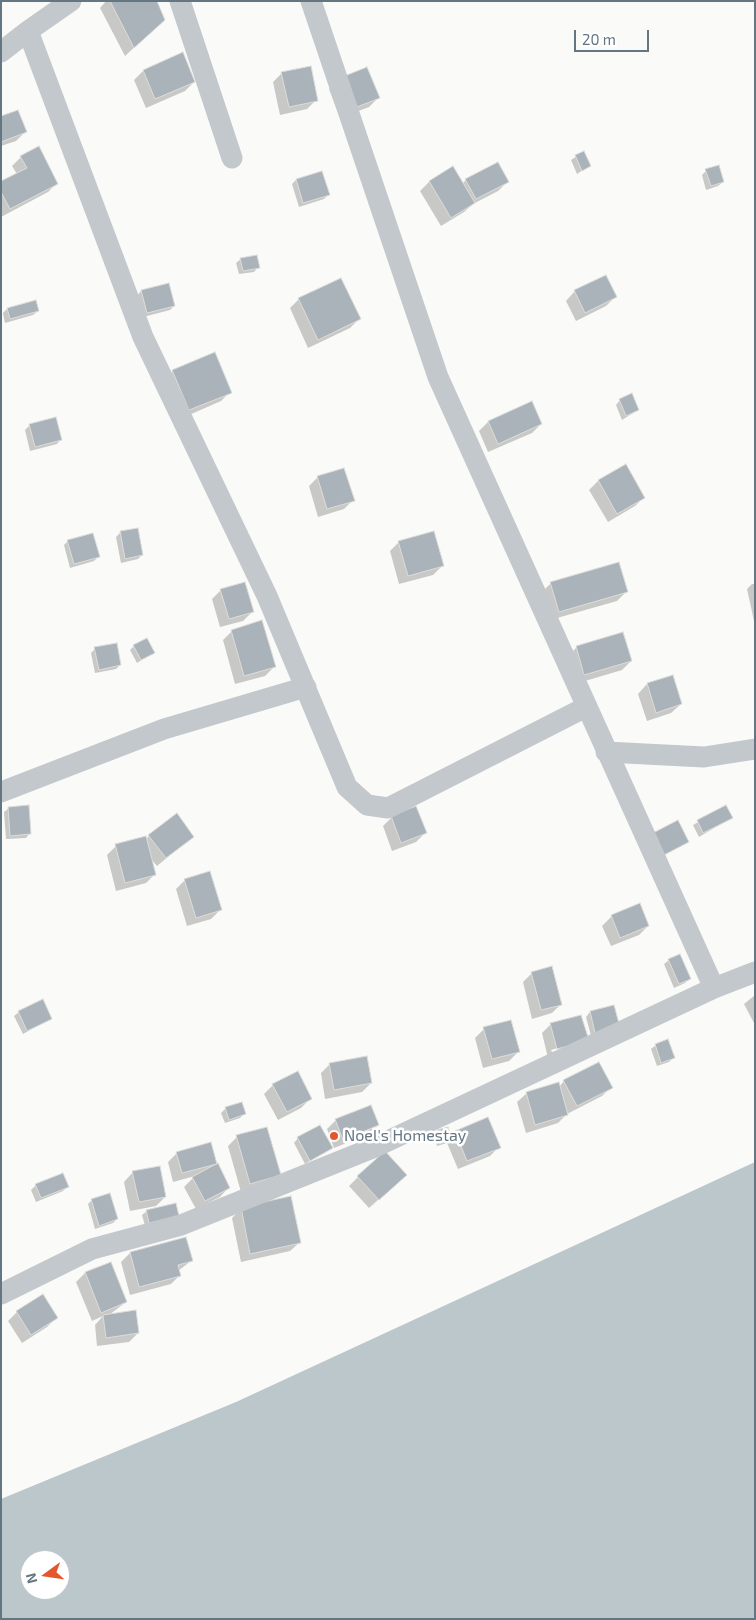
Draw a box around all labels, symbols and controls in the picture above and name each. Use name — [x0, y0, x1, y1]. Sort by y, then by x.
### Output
scale bar — [576, 20, 651, 52]
text: 20 m — [582, 30, 616, 48]
place label: Noel's Homestay — [344, 1126, 466, 1146]
marker: Noel's Homestay — [328, 1130, 340, 1142]
north arrow — [20, 1550, 70, 1600]
text: N — [21, 1572, 40, 1585]

